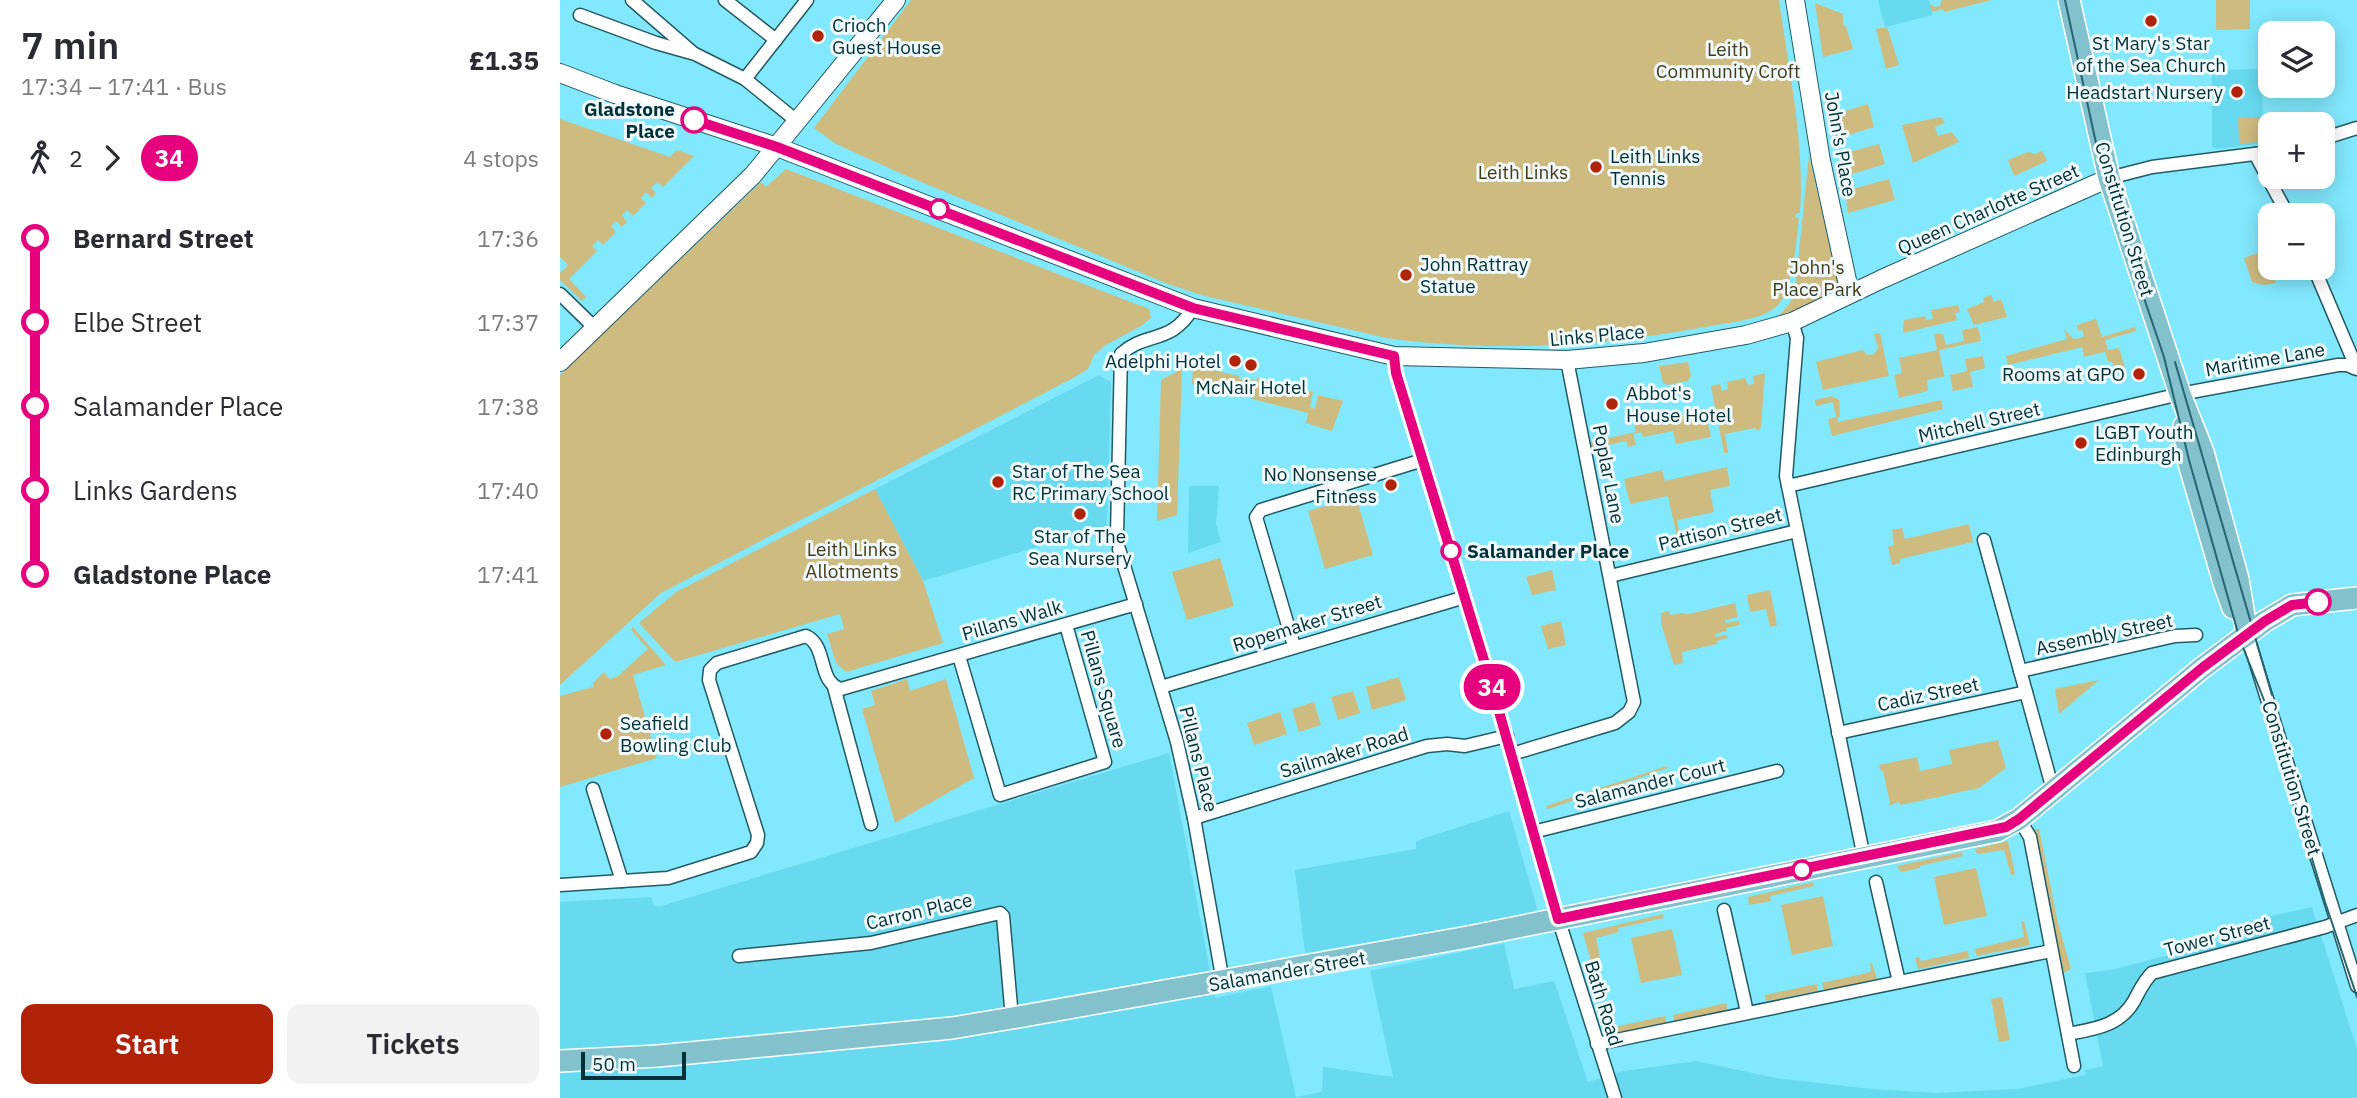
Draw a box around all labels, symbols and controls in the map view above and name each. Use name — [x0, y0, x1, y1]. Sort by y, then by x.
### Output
place label: Crioch Guest House — [832, 13, 941, 59]
marker: St Mary's Star of the Sea Church — [2143, 13, 2159, 29]
text: 7 min — [21, 20, 119, 69]
map controls — [2258, 21, 2335, 280]
button: layers — [2258, 21, 2335, 98]
marker: Crioch Guest House — [810, 28, 826, 44]
place label: St Mary's Star of the Sea Church — [2076, 31, 2226, 77]
park label: Leith Community Croft — [1656, 37, 1800, 83]
text: £1.35 — [469, 43, 539, 77]
text: 17:34 – 17:41 · Bus — [21, 71, 227, 101]
place label: Headstart Nursery — [2066, 80, 2224, 104]
marker: Headstart Nursery — [2229, 84, 2245, 100]
street label: John's Place — [1820, 89, 1862, 199]
place label: Gladstone Place — [584, 97, 675, 143]
marker: Gladstone Place — [681, 107, 707, 133]
button: + — [2258, 112, 2335, 189]
icon: walk — [21, 139, 59, 177]
icon: forward — [93, 139, 131, 177]
street label: Constitution Street — [2090, 139, 2160, 299]
text: 34 — [155, 142, 184, 174]
text: 2 — [69, 143, 83, 173]
text: 4 stops — [463, 143, 539, 173]
place label: Leith Links Tennis — [1610, 144, 1701, 190]
street label: Queen Charlotte Street — [1894, 158, 2082, 260]
marker: Leith Links Tennis — [1588, 159, 1604, 175]
park label: Leith Links — [1478, 160, 1568, 184]
unlabelled marker — [929, 199, 949, 219]
button: − — [2258, 203, 2335, 280]
text: Bernard Street — [73, 221, 254, 255]
text: 17:36 — [477, 223, 539, 253]
place label: John Rattray Statue — [1420, 252, 1529, 298]
park label: John's Place Park — [1772, 255, 1862, 301]
marker: John Rattray Statue — [1398, 267, 1414, 283]
text: Elbe Street — [73, 305, 202, 339]
text: 17:37 — [477, 307, 539, 337]
street label: Links Place — [1548, 319, 1646, 351]
street label: Maritime Lane — [2203, 337, 2327, 381]
place label: Adelphi Hotel — [1105, 349, 1221, 373]
marker: Adelphi Hotel — [1227, 353, 1243, 369]
marker: McNair Hotel — [1243, 357, 1259, 373]
place label: Rooms at GPO — [2002, 362, 2125, 386]
marker: Rooms at GPO — [2131, 366, 2147, 382]
place label: McNair Hotel — [1195, 375, 1307, 399]
place label: Abbot's House Hotel — [1626, 381, 1731, 427]
text: Salamander Place — [73, 389, 283, 423]
text: 17:38 — [477, 391, 539, 421]
marker: Abbot's House Hotel — [1604, 396, 1620, 412]
street label: Mitchell Street — [1916, 396, 2042, 448]
place label: LGBT Youth Edinburgh — [2095, 420, 2194, 466]
street label: Poplar Lane — [1588, 422, 1630, 526]
marker: LGBT Youth Edinburgh — [2073, 435, 2089, 451]
place label: Star of The Sea RC Primary School — [1012, 459, 1169, 505]
place label: No Nonsense Fitness — [1263, 462, 1377, 508]
text: Links Gardens — [73, 473, 238, 507]
marker: Star of The Sea RC Primary School — [990, 474, 1006, 490]
text: 17:40 — [477, 475, 539, 505]
marker: No Nonsense Fitness — [1383, 477, 1399, 493]
street label: Pattison Street — [1656, 502, 1784, 556]
marker: Star of The Sea Nursery — [1072, 506, 1088, 522]
place label: Star of The Sea Nursery — [1028, 524, 1132, 570]
park label: Leith Links Allotments — [805, 537, 899, 583]
place label: Salamander Place — [1467, 539, 1629, 563]
marker: Salamander Place — [1441, 541, 1461, 561]
text: Gladstone Place — [73, 557, 271, 591]
text: 17:41 — [477, 559, 539, 589]
street label: Ropemaker Street — [1230, 589, 1384, 657]
unlabelled marker — [2305, 589, 2331, 615]
street label: Pillans Walk — [959, 594, 1065, 646]
street label: Assembly Street — [2033, 608, 2175, 660]
street label: Pillans Square — [1076, 627, 1132, 751]
line badge: 34 — [1460, 664, 1524, 710]
text: 34 — [1478, 671, 1506, 703]
street label: Cadiz Street — [1875, 672, 1981, 716]
street label: Constitution Street — [2257, 698, 2327, 858]
street label: Pillans Place — [1174, 704, 1224, 814]
place label: Seafield Bowling Club — [620, 711, 732, 757]
street label: Sailmaker Road — [1277, 721, 1411, 783]
marker: Seafield Bowling Club — [598, 726, 614, 742]
street label: Salamander Court — [1572, 753, 1728, 813]
unlabelled marker — [1792, 860, 1812, 880]
street label: Carron Place — [863, 887, 975, 935]
street label: Tower Street — [2161, 910, 2273, 962]
street label: Salamander Street — [1207, 945, 1367, 997]
street label: Bath Road — [1580, 957, 1628, 1049]
button: Start — [21, 1004, 273, 1084]
button: Tickets — [287, 1004, 539, 1084]
scale bar — [581, 1049, 686, 1081]
text: 50 m — [592, 1052, 636, 1076]

